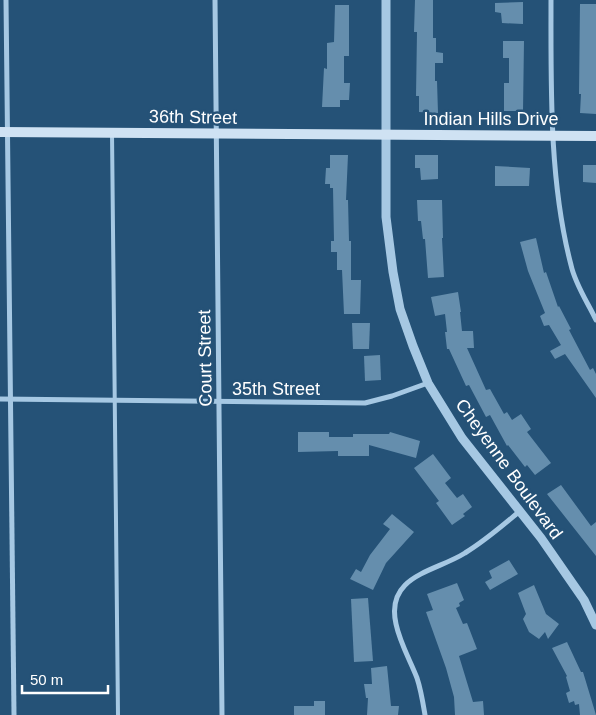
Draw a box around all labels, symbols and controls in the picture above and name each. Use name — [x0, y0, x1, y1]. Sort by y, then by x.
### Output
street label: 36th Street — [149, 106, 237, 128]
street label: Indian Hills Drive — [423, 109, 559, 129]
street label: Court Street — [194, 309, 216, 407]
street label: 35th Street — [232, 379, 320, 399]
street label: Cheyenne Boulevard — [451, 395, 567, 543]
scale bar — [22, 662, 109, 694]
text: 50 m — [30, 671, 63, 688]

